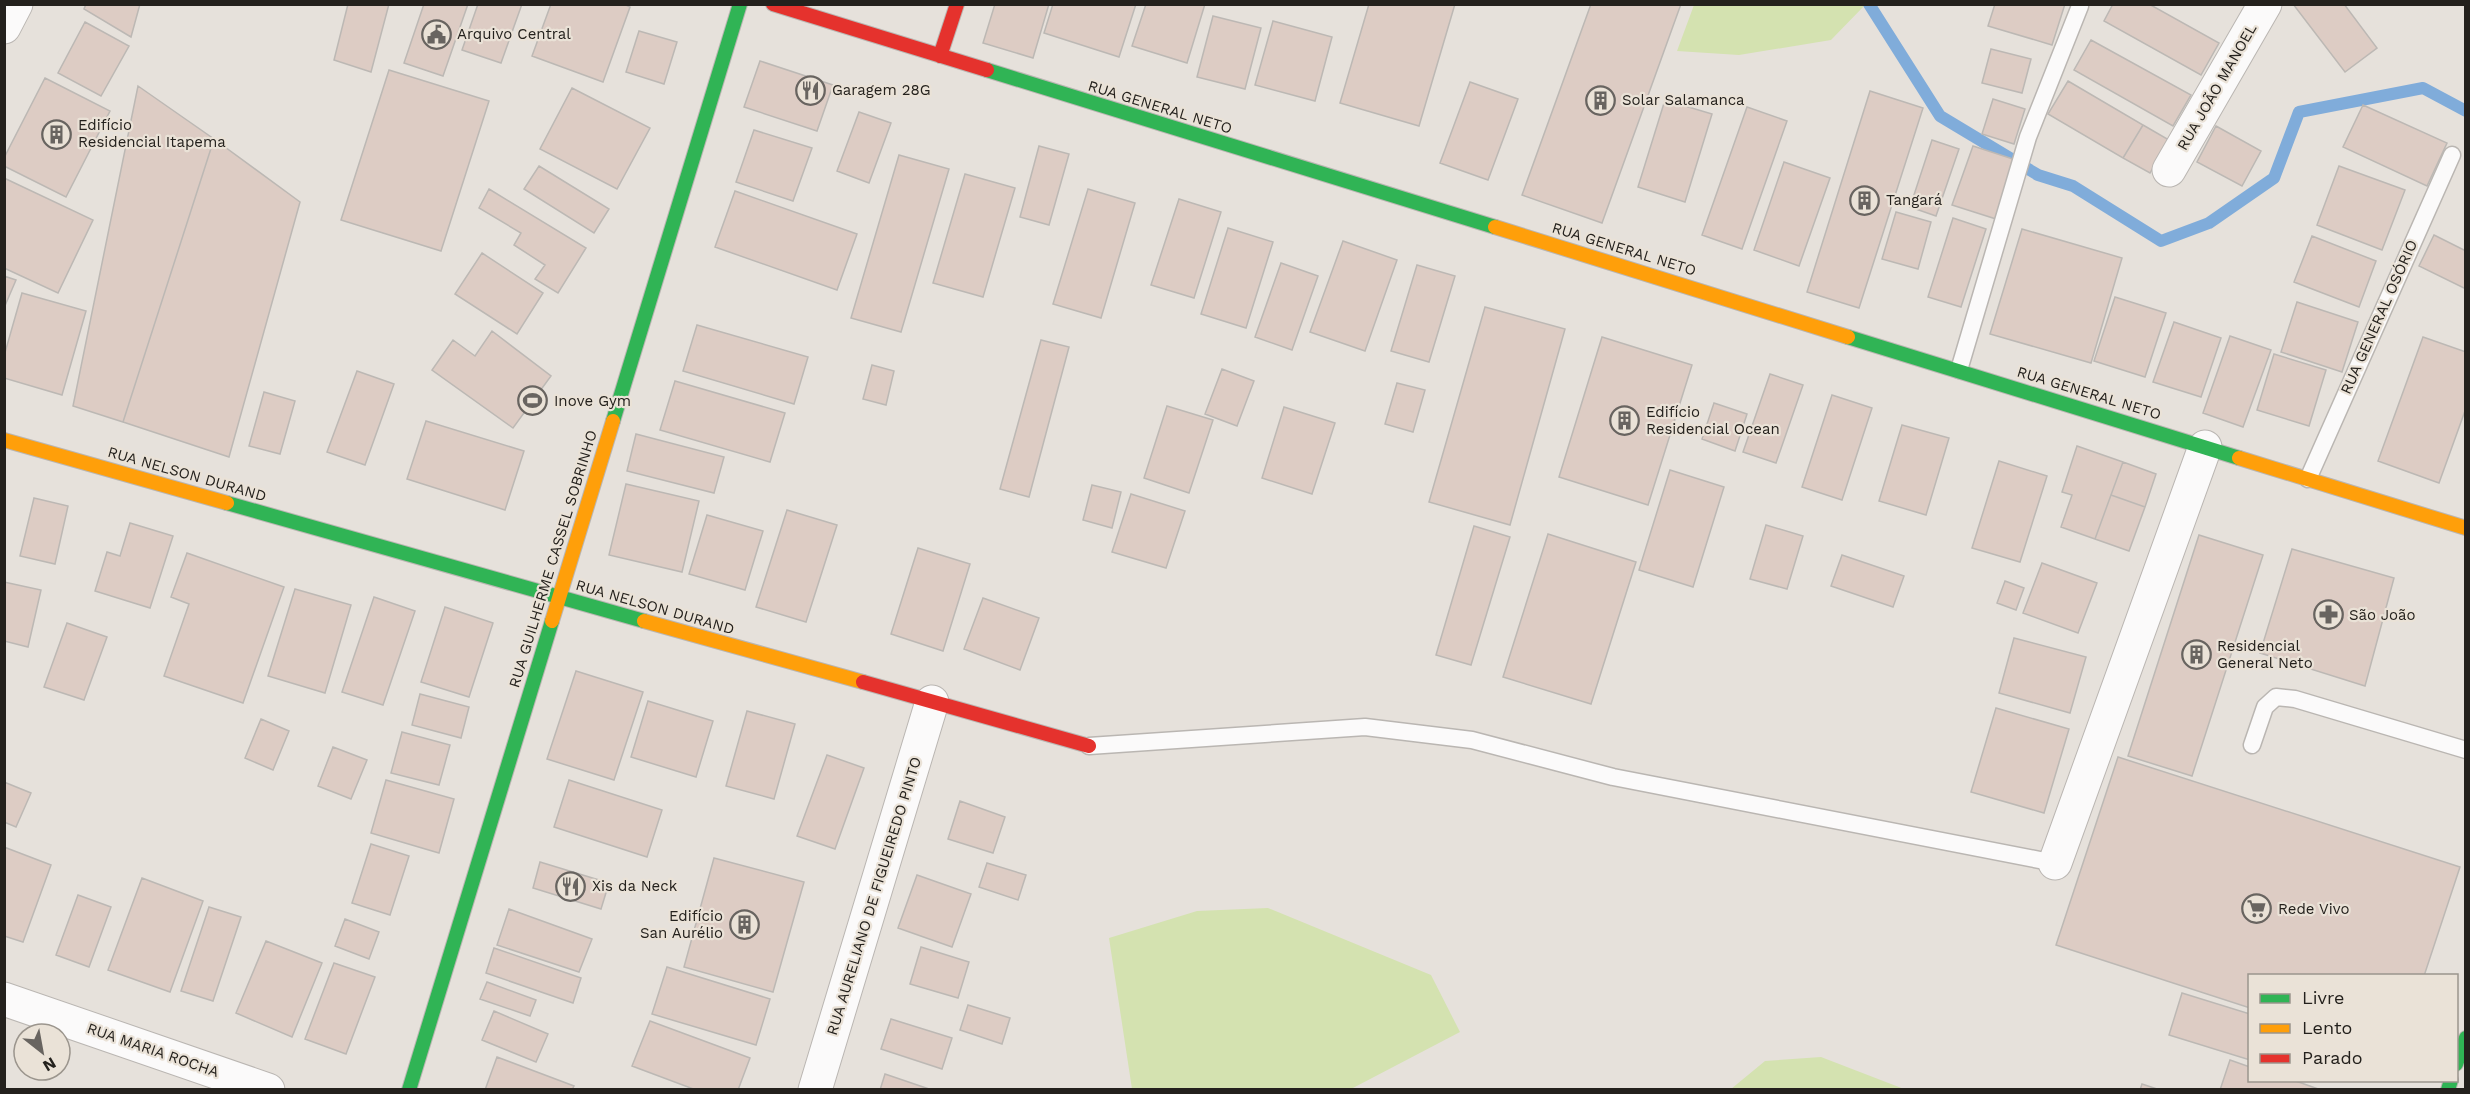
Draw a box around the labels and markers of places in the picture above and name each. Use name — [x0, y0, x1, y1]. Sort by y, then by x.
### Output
public building icon: Arquivo Central — [420, 18, 452, 50]
place label: Arquivo Central — [457, 25, 571, 43]
restaurant icon: Garagem 28G — [795, 74, 827, 106]
place label: Garagem 28G — [832, 81, 931, 99]
building icon: Solar Salamanca — [1585, 84, 1617, 116]
place label: Solar Salamanca — [1622, 91, 1745, 109]
place label: Edifício Residencial Itapema — [78, 116, 226, 151]
building icon: Edifício Residencial Itapema — [41, 118, 73, 150]
building icon: Tangará — [1849, 184, 1881, 216]
place label: Tangará — [1886, 191, 1943, 209]
sports icon: Inove Gym — [517, 385, 549, 417]
place label: Inove Gym — [554, 392, 631, 410]
place label: Edifício Residencial Ocean — [1646, 403, 1780, 438]
building icon: Edifício Residencial Ocean — [1609, 405, 1641, 437]
pharmacy icon: São João — [2312, 599, 2344, 631]
place label: São João — [2349, 606, 2416, 624]
place label: Residencial General Neto — [2217, 637, 2313, 672]
building icon: Residencial General Neto — [2180, 639, 2212, 671]
restaurant icon: Xis da Neck — [555, 870, 587, 902]
place label: Xis da Neck — [592, 877, 678, 895]
supermarket icon: Rede Vivo — [2241, 893, 2273, 925]
place label: Rede Vivo — [2278, 900, 2350, 918]
place label: Edifício San Aurélio — [640, 907, 723, 942]
building icon: Edifício San Aurélio — [728, 909, 760, 941]

